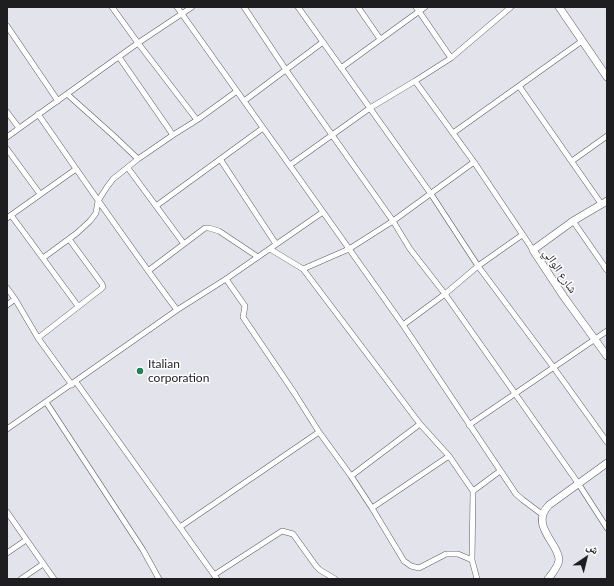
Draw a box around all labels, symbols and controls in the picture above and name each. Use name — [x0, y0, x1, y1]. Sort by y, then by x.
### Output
street label: شارع الوالي — [540, 246, 580, 296]
place label: Italian corporation — [148, 357, 209, 385]
marker: Italian corporation — [135, 366, 145, 376]
north arrow — [566, 538, 606, 578]
text: ش — [585, 539, 602, 556]

